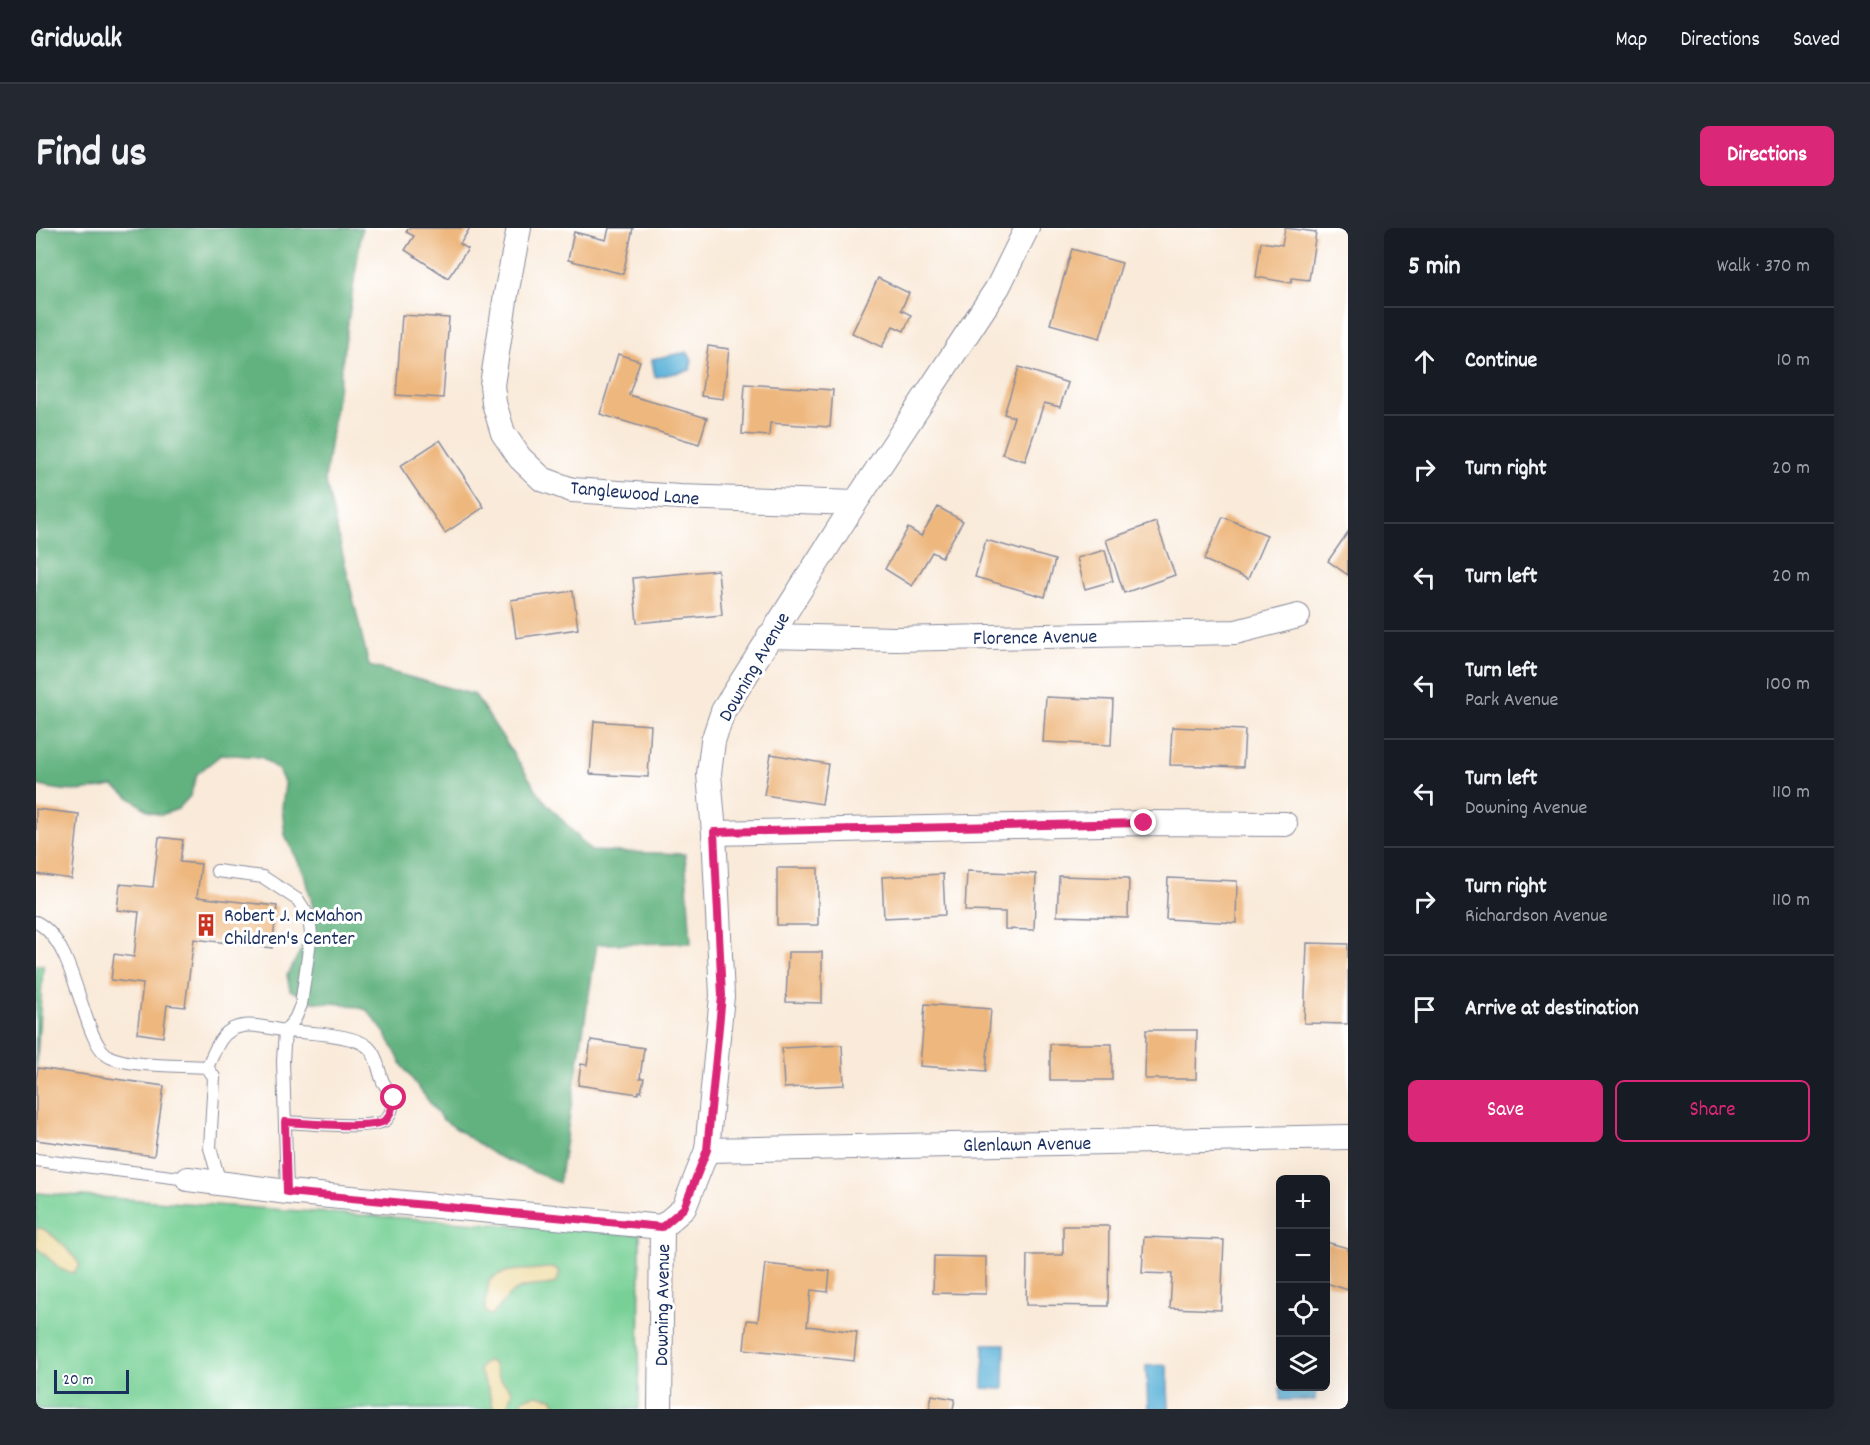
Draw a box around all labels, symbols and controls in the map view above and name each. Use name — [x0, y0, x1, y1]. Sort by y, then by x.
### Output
text: Gridwalk — [30, 21, 122, 61]
text: Map — [1616, 26, 1647, 56]
text: Directions — [1680, 26, 1760, 56]
text: Saved — [1793, 26, 1840, 56]
text: Find us — [36, 126, 147, 186]
button: Directions — [1700, 126, 1834, 186]
text: 5 min — [1408, 249, 1461, 286]
text: Walk · 370 m — [1717, 253, 1810, 281]
icon: ahead — [1408, 345, 1441, 378]
text: Continue — [1465, 346, 1537, 377]
text: 10 m — [1776, 347, 1810, 375]
icon: right — [1408, 453, 1441, 486]
text: Turn right — [1465, 454, 1547, 485]
text: 20 m — [1772, 455, 1810, 483]
street label: Tanglewood Lane — [569, 475, 700, 515]
icon: left — [1408, 561, 1441, 594]
text: Turn left — [1465, 562, 1537, 593]
text: 20 m — [1772, 563, 1810, 591]
street label: Downing Avenue — [713, 607, 798, 727]
street label: Florence Avenue — [973, 624, 1098, 654]
text: Turn left — [1465, 656, 1537, 687]
icon: left — [1408, 669, 1441, 702]
text: 100 m — [1766, 671, 1810, 699]
text: Park Avenue — [1465, 687, 1558, 715]
text: Turn left — [1465, 764, 1537, 795]
icon: left — [1408, 777, 1441, 810]
text: 110 m — [1772, 779, 1810, 807]
text: Downing Avenue — [1465, 795, 1587, 823]
route end — [1130, 809, 1156, 835]
text: Turn right — [1465, 872, 1547, 903]
icon: right — [1408, 885, 1441, 918]
text: 110 m — [1772, 887, 1810, 915]
place label: Robert J. McMahon Children's Center — [224, 903, 363, 954]
text: Richardson Avenue — [1465, 903, 1608, 931]
building icon: Robert J. McMahon Children's Center — [193, 912, 219, 938]
icon: arrive — [1408, 993, 1441, 1026]
text: Arrive at destination — [1465, 994, 1639, 1025]
button: Save — [1408, 1080, 1603, 1142]
button: Share — [1615, 1080, 1810, 1142]
route start — [380, 1084, 406, 1110]
street label: Glenlawn Avenue — [963, 1131, 1092, 1161]
map controls — [1276, 1175, 1330, 1391]
button: + — [1276, 1175, 1330, 1229]
button: − — [1276, 1229, 1330, 1283]
street label: Downing Avenue — [649, 1243, 679, 1366]
button: locate — [1276, 1283, 1330, 1337]
button: layers — [1276, 1337, 1330, 1391]
scale bar — [54, 1367, 129, 1394]
text: 20 m — [63, 1369, 93, 1392]

